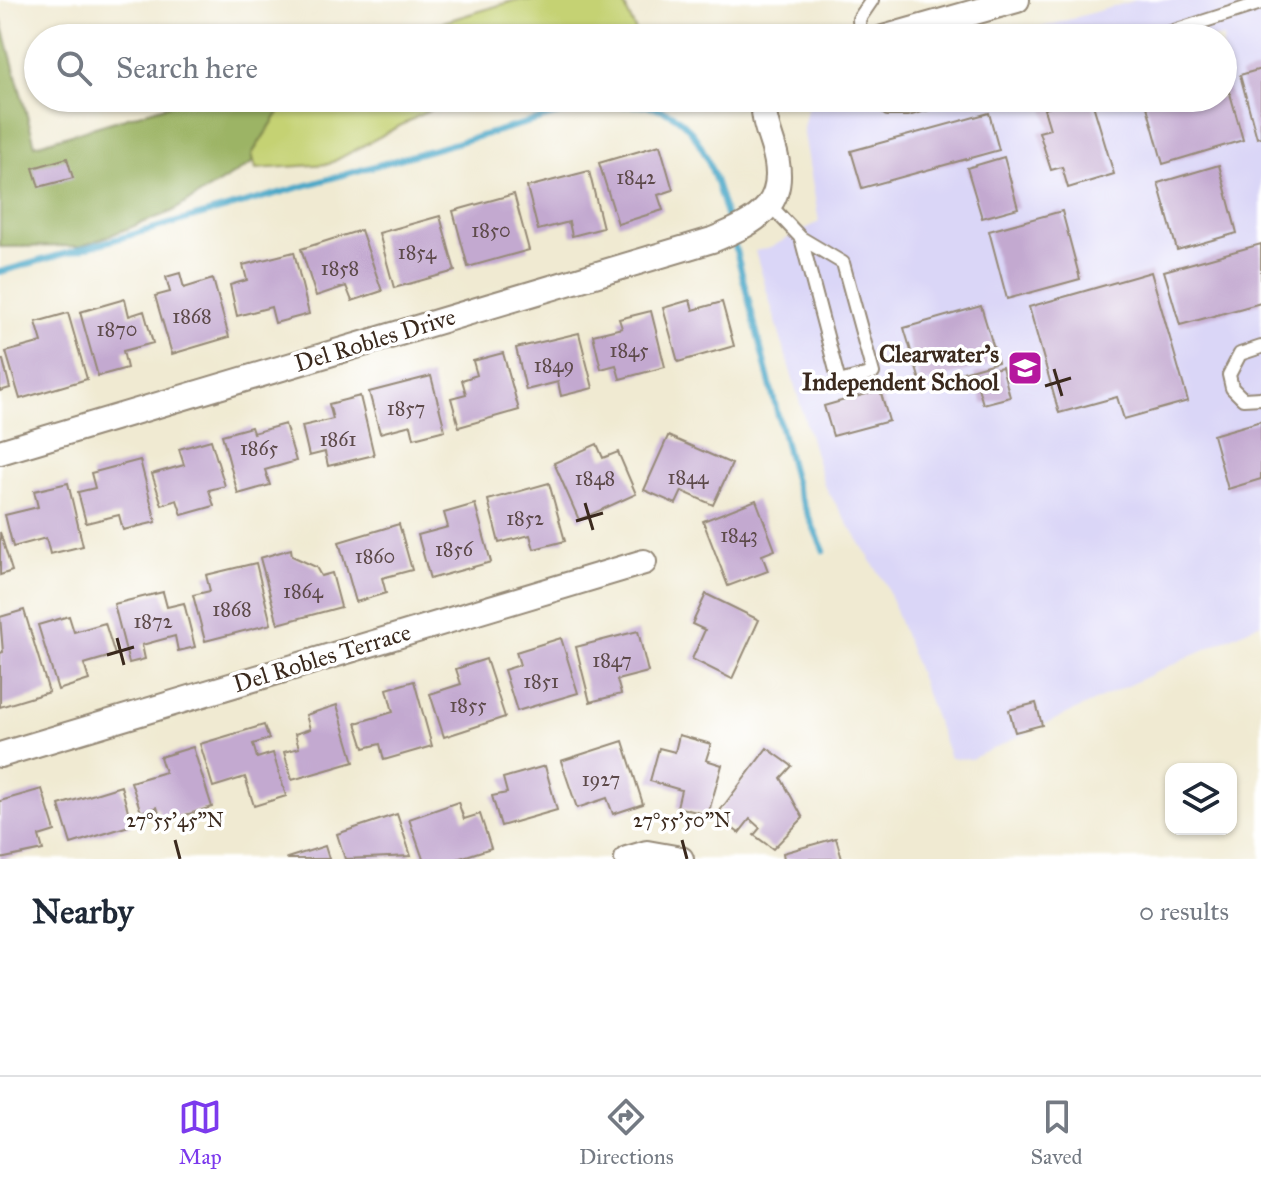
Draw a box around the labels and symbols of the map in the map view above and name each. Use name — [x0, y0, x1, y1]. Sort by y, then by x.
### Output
house number: 1842 — [616, 165, 656, 189]
house number: 1850 — [471, 218, 511, 242]
house number: 1854 — [398, 240, 437, 264]
house number: 1858 — [321, 256, 359, 280]
street label: Del Robles Drive — [291, 301, 459, 379]
house number: 1868 — [172, 304, 212, 328]
house number: 1870 — [97, 317, 137, 341]
house number: 1845 — [610, 338, 648, 362]
place label: Clearwater's Independent School — [802, 339, 1000, 397]
school or university icon: Clearwater's Independent School — [1006, 349, 1044, 387]
house number: 1849 — [534, 353, 574, 377]
house number: 1857 — [387, 396, 425, 420]
house number: 1861 — [320, 427, 356, 451]
house number: 1865 — [240, 436, 278, 460]
house number: 1844 — [668, 465, 709, 489]
house number: 1848 — [575, 466, 615, 490]
house number: 1852 — [506, 506, 544, 530]
house number: 1843 — [720, 523, 758, 547]
house number: 1856 — [435, 537, 474, 561]
house number: 1860 — [355, 544, 395, 568]
house number: 1864 — [283, 579, 324, 603]
house number: 1868 — [212, 597, 252, 621]
house number: 1872 — [133, 609, 173, 633]
street label: Del Robles Terrace — [230, 617, 414, 699]
house number: 1847 — [592, 648, 632, 672]
house number: 1851 — [523, 669, 559, 693]
house number: 1855 — [449, 693, 487, 717]
house number: 1927 — [582, 767, 620, 791]
text: 27°55'45"N — [126, 808, 224, 832]
text: 27°55'50"N — [633, 808, 731, 832]

